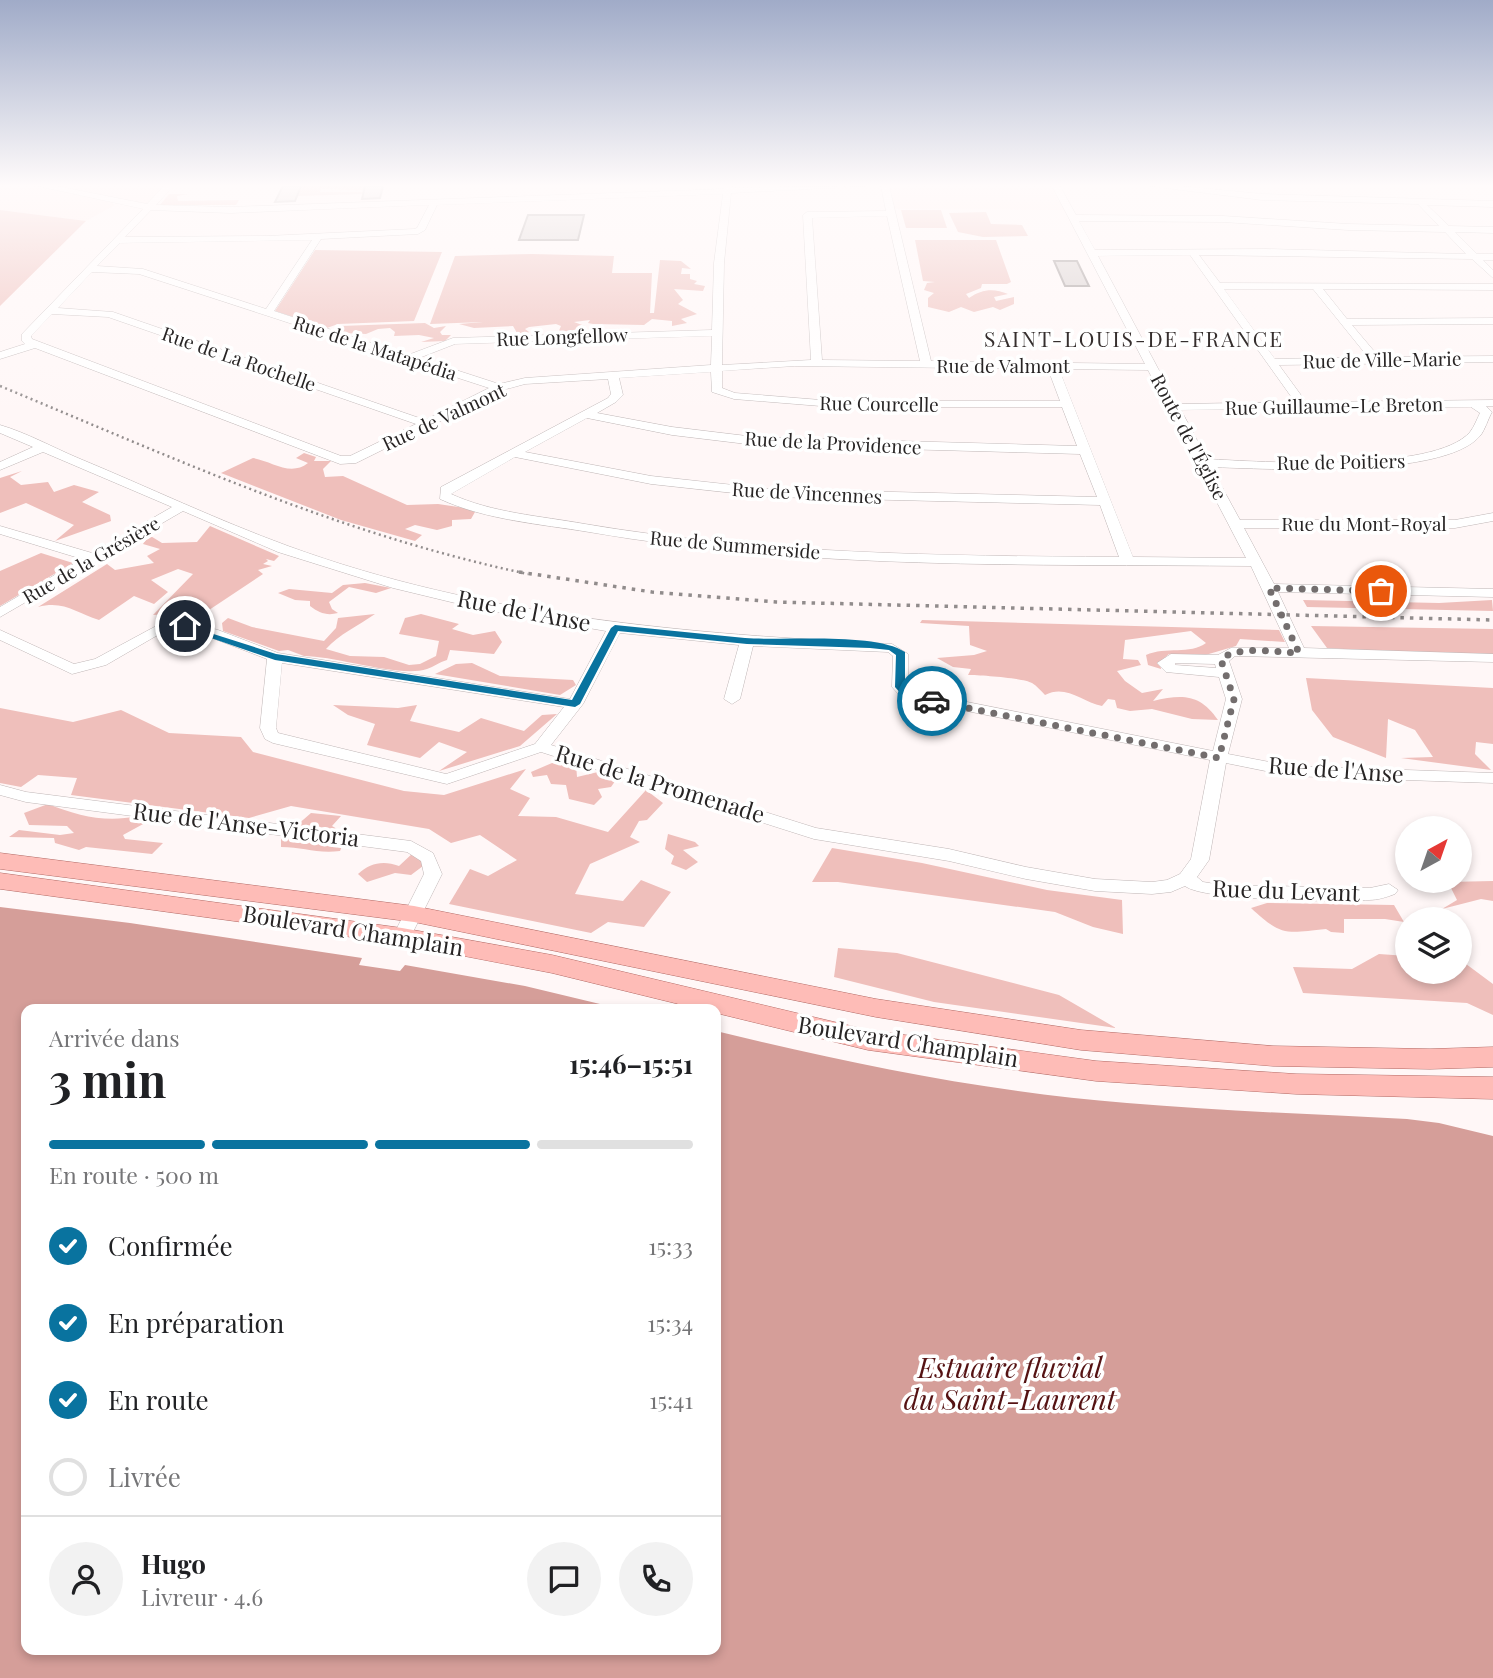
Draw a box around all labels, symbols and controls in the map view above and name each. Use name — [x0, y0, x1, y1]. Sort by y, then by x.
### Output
street label: Rue de la Matapédia — [290, 308, 461, 386]
street label: Rue de La Rochelle — [159, 320, 320, 397]
street label: Rue Longfellow — [496, 321, 629, 351]
district label: SAINT-LOUIS-DE-FRANCE — [984, 324, 1284, 352]
street label: Rue de Ville-Marie — [1302, 345, 1462, 373]
street label: Rue de Valmont — [936, 352, 1070, 378]
street label: Route de l'Église — [1146, 369, 1234, 504]
street label: Rue de Valmont — [378, 376, 510, 456]
street label: Rue Courcelle — [819, 389, 939, 417]
street label: Rue Guillaume-Le Breton — [1225, 390, 1444, 420]
street label: Rue de la Providence — [744, 424, 922, 460]
street label: Rue de Poitiers — [1276, 447, 1406, 475]
street label: Rue de Vincennes — [731, 475, 883, 509]
street label: Rue de la Grésière — [17, 509, 164, 609]
street label: Rue du Mont-Royal — [1281, 510, 1447, 536]
street label: Rue de Summerside — [649, 524, 821, 564]
pin — [1351, 561, 1411, 621]
icon: bag — [1362, 572, 1400, 610]
street label: Rue de l'Anse — [455, 581, 594, 638]
pin — [155, 596, 215, 656]
icon: home — [166, 607, 204, 645]
courier — [897, 666, 967, 736]
icon: car — [913, 682, 951, 720]
street label: Rue de la Promenade — [552, 736, 769, 829]
street label: Rue de l'Anse — [1267, 748, 1405, 789]
street label: Rue de l'Anse-Victoria — [131, 794, 362, 853]
north arrow — [1395, 816, 1472, 892]
map controls — [1395, 816, 1472, 984]
street label: Rue du Levant — [1212, 871, 1361, 908]
street label: Boulevard Champlain — [241, 897, 466, 962]
button: layers — [1395, 907, 1472, 984]
street label: Boulevard Champlain — [796, 1008, 1021, 1073]
text: Arrivée dans — [49, 1022, 180, 1053]
text: 15:46–15:51 — [569, 1046, 693, 1081]
text: 3 min — [49, 1048, 166, 1110]
text: En route · 500 m — [49, 1159, 219, 1190]
icon: check — [49, 1227, 87, 1265]
text: Confirmée — [108, 1228, 233, 1263]
text: 15:33 — [648, 1230, 693, 1261]
icon: check — [49, 1304, 87, 1342]
text: En préparation — [108, 1305, 284, 1340]
text: 15:34 — [647, 1307, 693, 1338]
water label: Estuaire fluvial du Saint-Laurent — [904, 1348, 1118, 1417]
icon: check — [49, 1381, 87, 1419]
text: En route — [108, 1382, 209, 1417]
text: 15:41 — [649, 1384, 693, 1415]
text: Livrée — [108, 1459, 181, 1494]
button: person — [49, 1542, 123, 1616]
button: chat — [527, 1542, 601, 1616]
button: phone — [619, 1542, 693, 1616]
text: Hugo — [141, 1546, 206, 1581]
text: Livreur · 4.6 — [141, 1581, 263, 1612]

